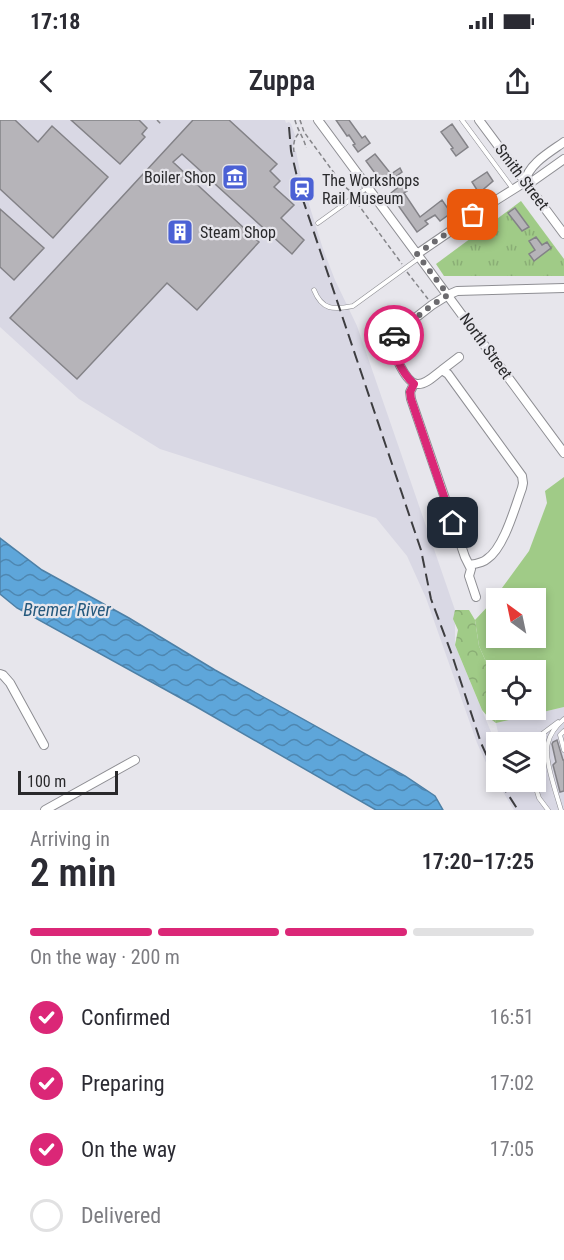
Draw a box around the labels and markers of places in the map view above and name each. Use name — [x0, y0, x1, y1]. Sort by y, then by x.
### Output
museum icon: Boiler Shop — [220, 162, 250, 192]
place label: Boiler Shop — [144, 168, 216, 187]
place label: The Workshops Rail Museum — [322, 171, 420, 208]
station icon: The Workshops Rail Museum — [287, 174, 317, 204]
pin — [447, 189, 498, 240]
building icon: Steam Shop — [165, 217, 195, 247]
place label: Steam Shop — [200, 223, 276, 242]
pin — [427, 497, 478, 548]

